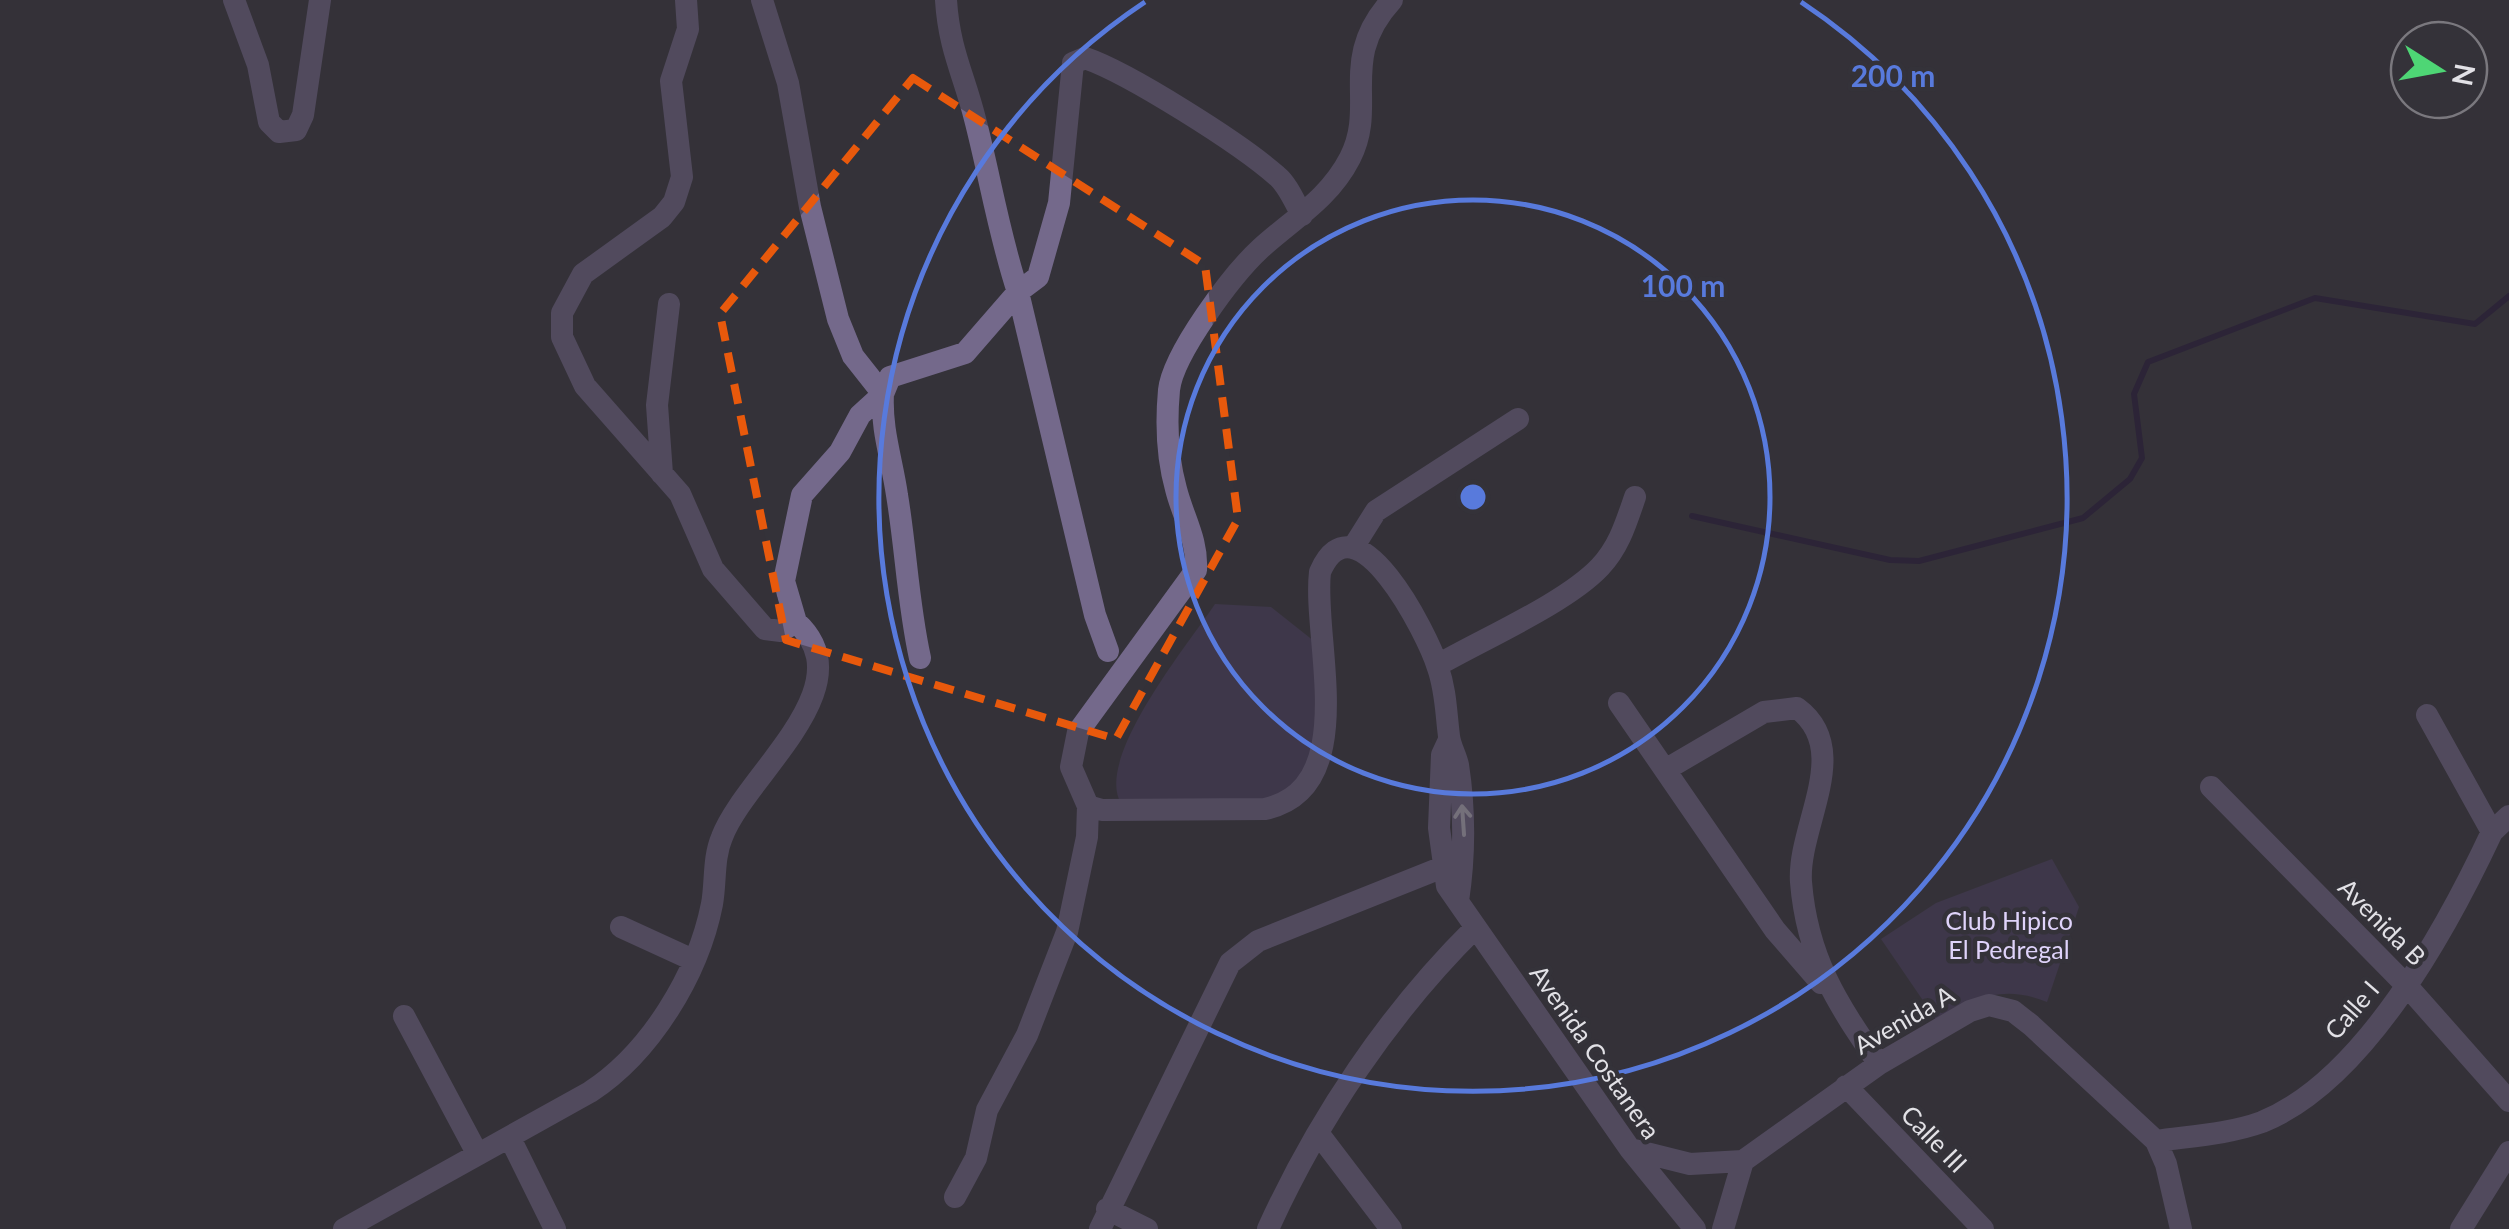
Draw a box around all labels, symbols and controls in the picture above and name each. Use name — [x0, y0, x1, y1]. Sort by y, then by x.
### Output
north arrow — [2389, 20, 2489, 120]
text: 200 m — [1851, 57, 1935, 93]
text: N — [2446, 61, 2483, 89]
text: 100 m — [1641, 267, 1725, 303]
centre of rings — [1455, 479, 1491, 515]
one-way arrow — [1453, 804, 1472, 836]
street label: Avenida B — [2333, 872, 2432, 971]
park label: Club Hipico El Pedregal — [1945, 905, 2073, 964]
street label: Avenida Costanera — [1525, 959, 1667, 1144]
street label: Calle I — [2318, 974, 2385, 1045]
street label: Avenida A — [1848, 978, 1959, 1060]
street label: Calle III — [1896, 1099, 1974, 1178]

